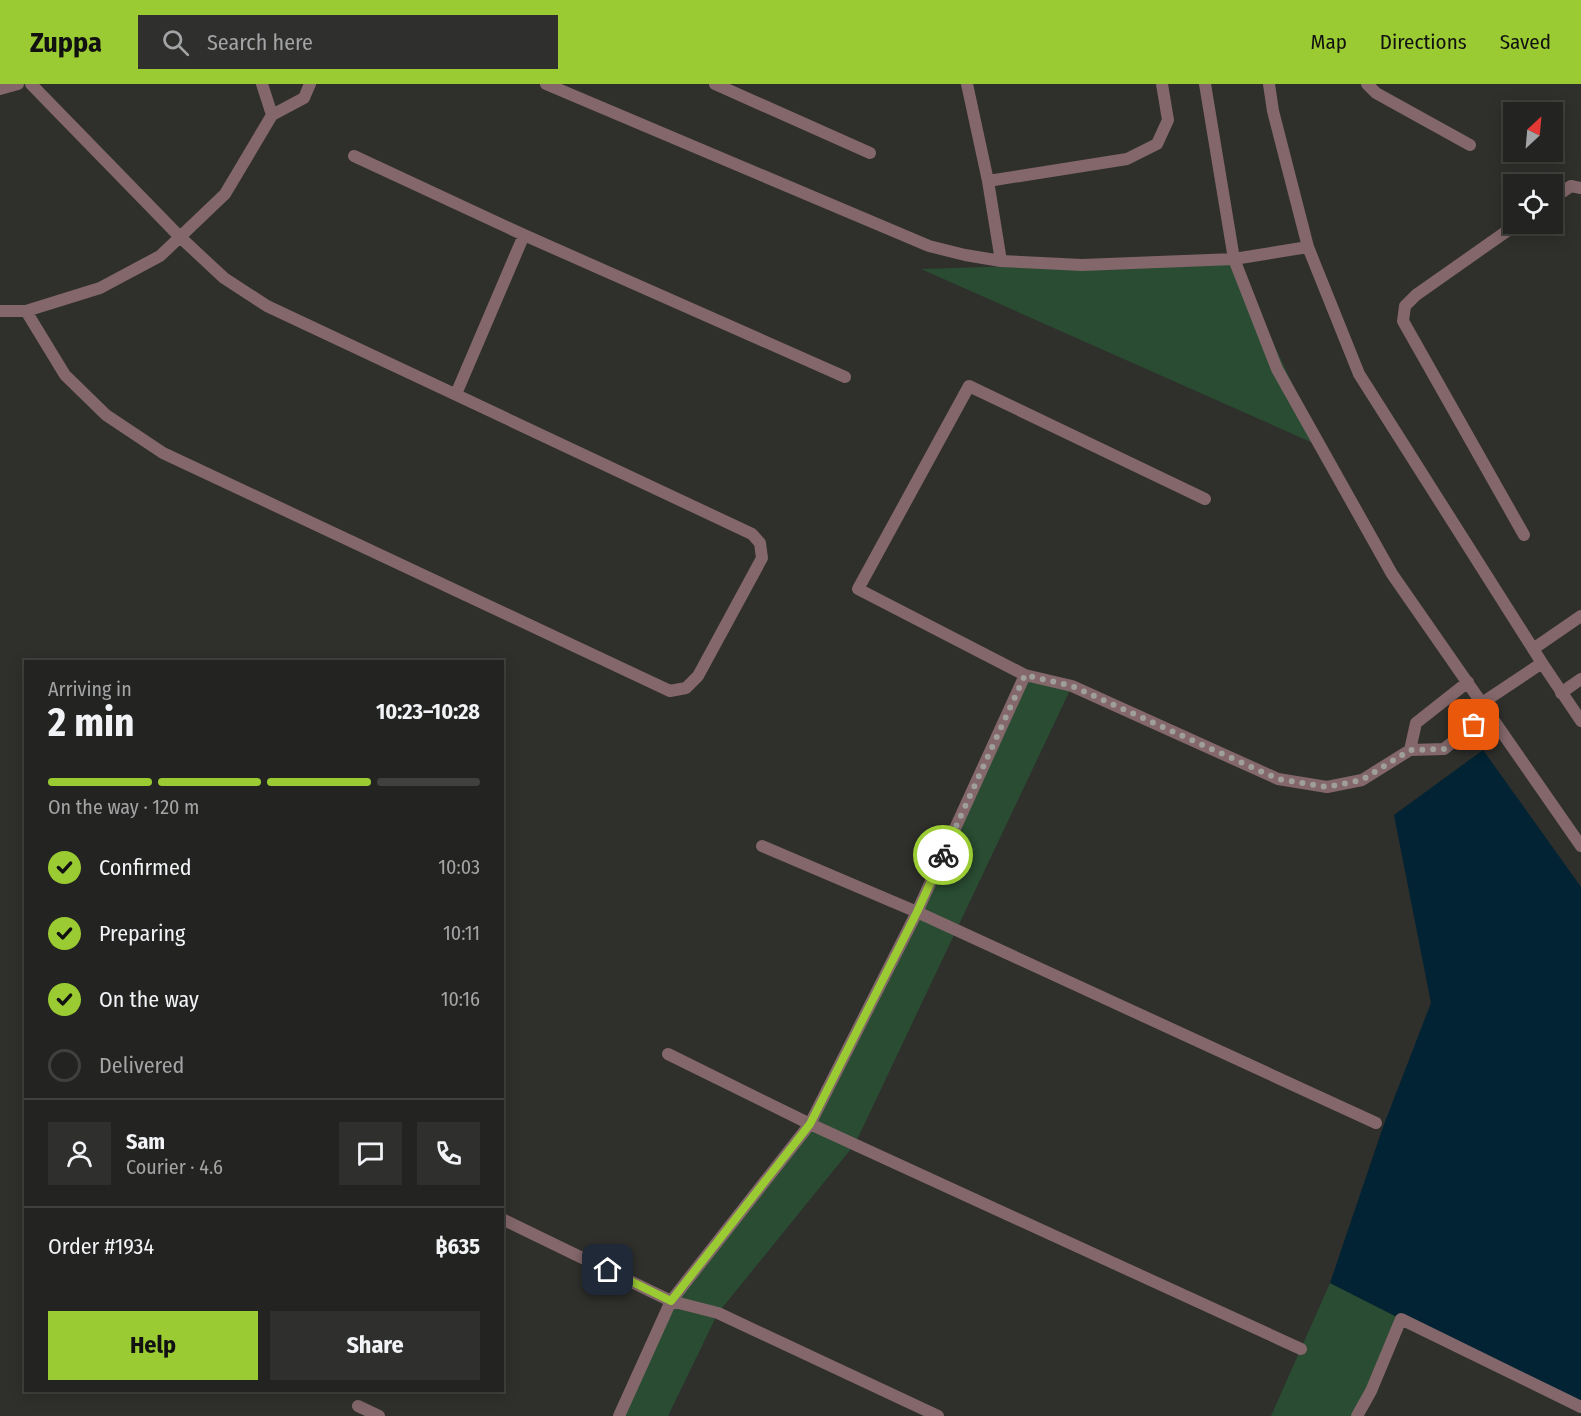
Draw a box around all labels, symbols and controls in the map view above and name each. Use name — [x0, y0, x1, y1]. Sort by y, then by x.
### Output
search box — [138, 15, 558, 69]
text: Zuppa — [30, 26, 102, 59]
icon: search — [159, 26, 192, 59]
text: Search here — [207, 29, 313, 56]
text: Map — [1310, 29, 1347, 55]
text: Directions — [1380, 29, 1467, 55]
text: Saved — [1500, 29, 1551, 55]
north arrow — [1503, 102, 1563, 162]
map controls — [1503, 102, 1563, 234]
button: locate — [1503, 174, 1563, 234]
text: Arriving in — [48, 677, 132, 701]
text: 10:23–10:28 — [376, 698, 480, 725]
pin — [1448, 699, 1499, 750]
text: 2 min — [48, 700, 134, 746]
icon: bag — [1457, 708, 1490, 741]
text: On the way · 120 m — [48, 795, 199, 819]
courier — [913, 825, 973, 885]
icon: bike — [927, 839, 960, 872]
icon: check — [48, 851, 81, 884]
text: Confirmed — [99, 854, 192, 881]
text: 10:03 — [438, 855, 480, 879]
icon: check — [48, 917, 81, 950]
text: Preparing — [99, 920, 185, 947]
text: 10:11 — [443, 921, 480, 945]
icon: check — [48, 983, 81, 1016]
text: On the way — [99, 986, 199, 1013]
text: 10:16 — [441, 987, 480, 1011]
text: Delivered — [99, 1052, 184, 1079]
button: person — [48, 1122, 111, 1185]
button: chat — [339, 1122, 402, 1185]
button: phone — [417, 1122, 480, 1185]
text: Sam — [126, 1128, 165, 1155]
text: Courier · 4.6 — [126, 1155, 223, 1179]
text: Order #1934 — [48, 1233, 154, 1260]
text: ฿635 — [435, 1233, 480, 1260]
pin — [582, 1244, 633, 1295]
icon: home — [591, 1253, 624, 1286]
button: Help — [48, 1311, 258, 1380]
button: Share — [270, 1311, 480, 1380]

